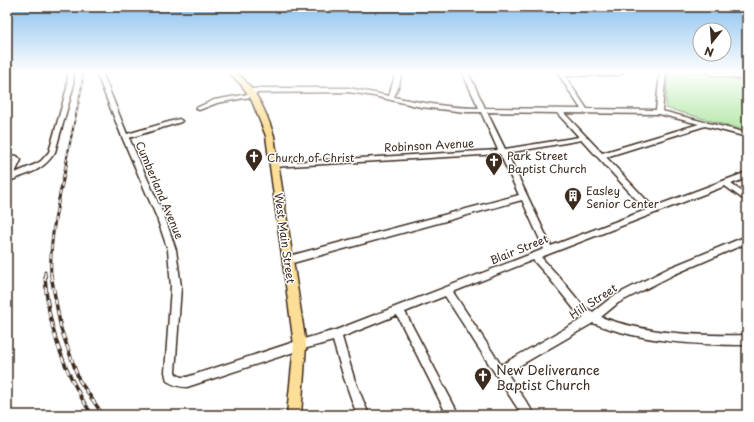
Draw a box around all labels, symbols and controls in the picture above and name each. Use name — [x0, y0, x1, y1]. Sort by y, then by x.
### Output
north arrow — [692, 22, 732, 62]
text: N — [702, 43, 716, 61]
street label: Robinson Avenue — [384, 134, 474, 156]
street label: Cumberland Avenue — [132, 138, 188, 242]
church icon: Church of Christ — [244, 147, 264, 172]
place label: Park Street Baptist Church — [507, 147, 587, 177]
place label: Church of Christ — [267, 149, 355, 166]
church icon: Park Street Baptist Church — [484, 151, 504, 176]
place label: Easley Senior Center — [586, 182, 660, 212]
building icon: Easley Senior Center — [563, 186, 583, 211]
street label: West Main Street — [270, 192, 300, 285]
street label: Blair Street — [487, 229, 551, 268]
street label: Hill Street — [566, 279, 621, 323]
place label: New Deliverance Baptist Church — [496, 360, 600, 394]
church icon: New Deliverance Baptist Church — [473, 366, 493, 391]

